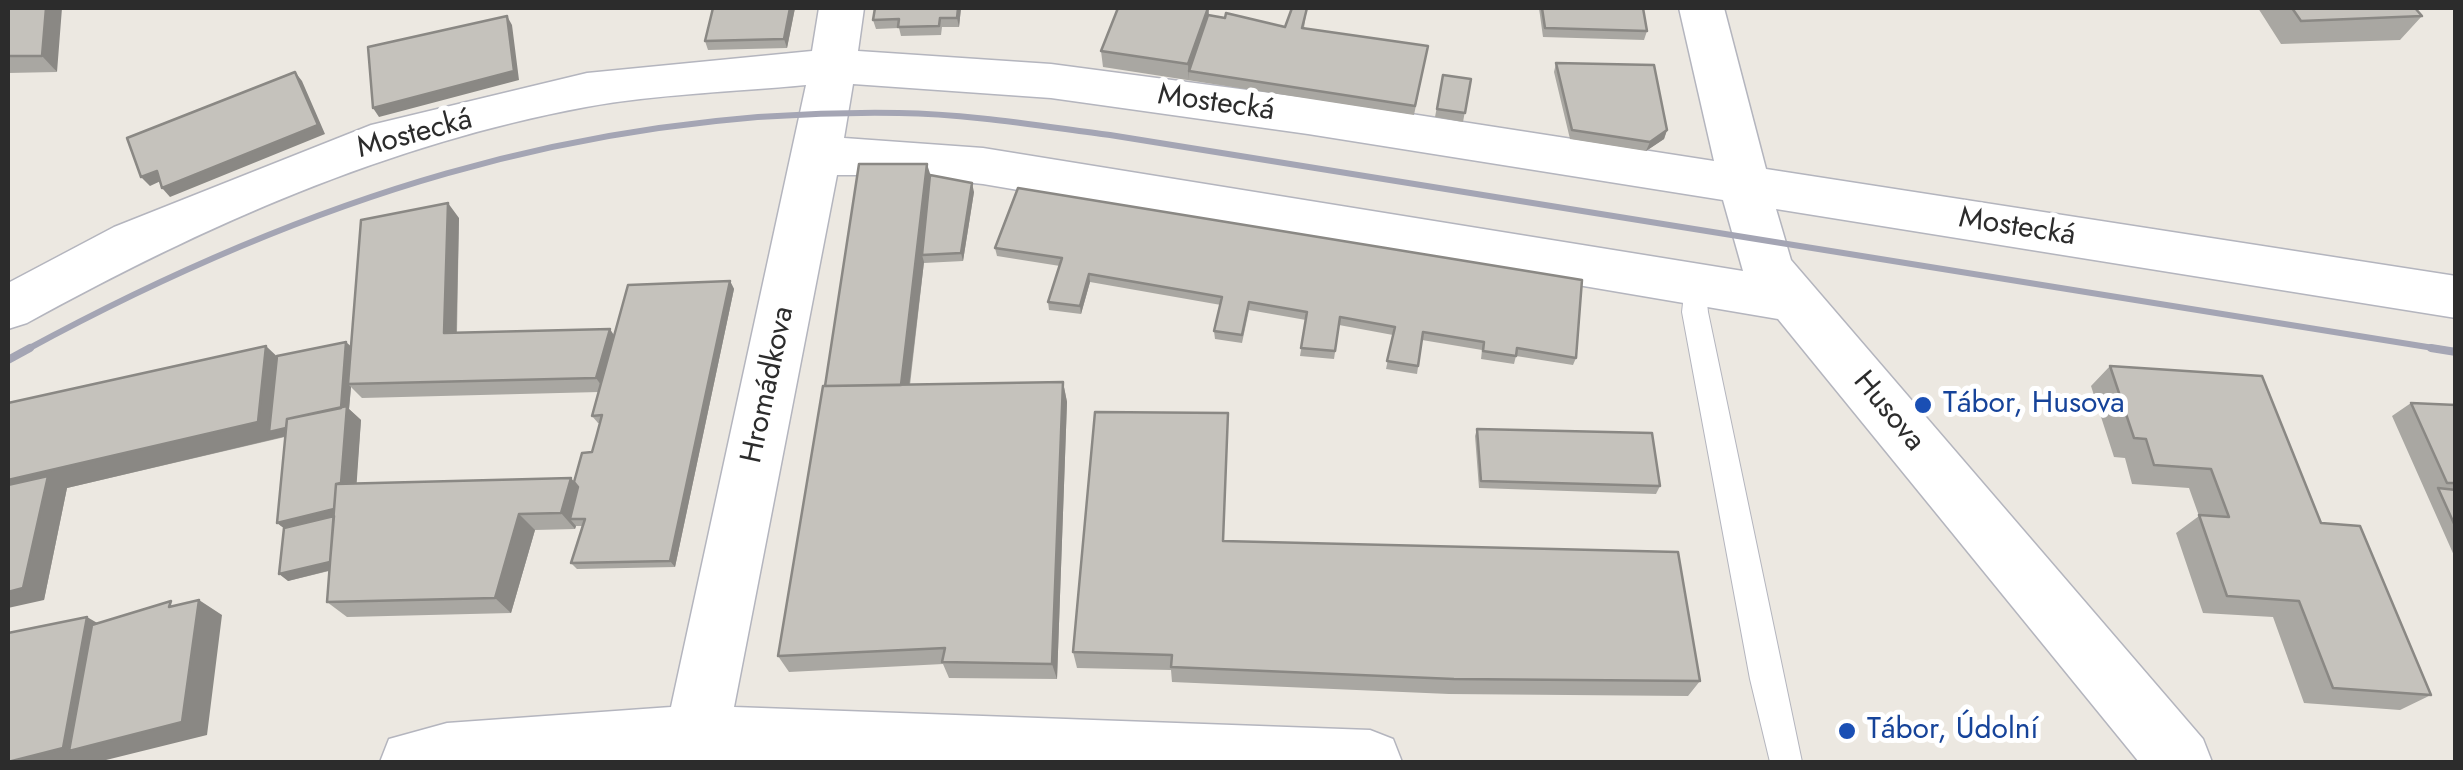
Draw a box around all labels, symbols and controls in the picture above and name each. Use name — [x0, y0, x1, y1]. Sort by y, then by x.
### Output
street label: Mostecká — [1155, 78, 1277, 130]
street label: Mostecká — [354, 102, 476, 168]
street label: Mostecká — [1956, 201, 2078, 255]
street label: Hromádkova — [735, 303, 803, 467]
street label: Husova — [1844, 365, 1932, 459]
place label: Tábor, Husova — [1943, 387, 2125, 423]
marker: Tábor, Husova — [1912, 394, 1934, 416]
place label: Tábor, Údolní — [1867, 713, 2038, 749]
marker: Tábor, Údolní — [1836, 720, 1858, 742]

